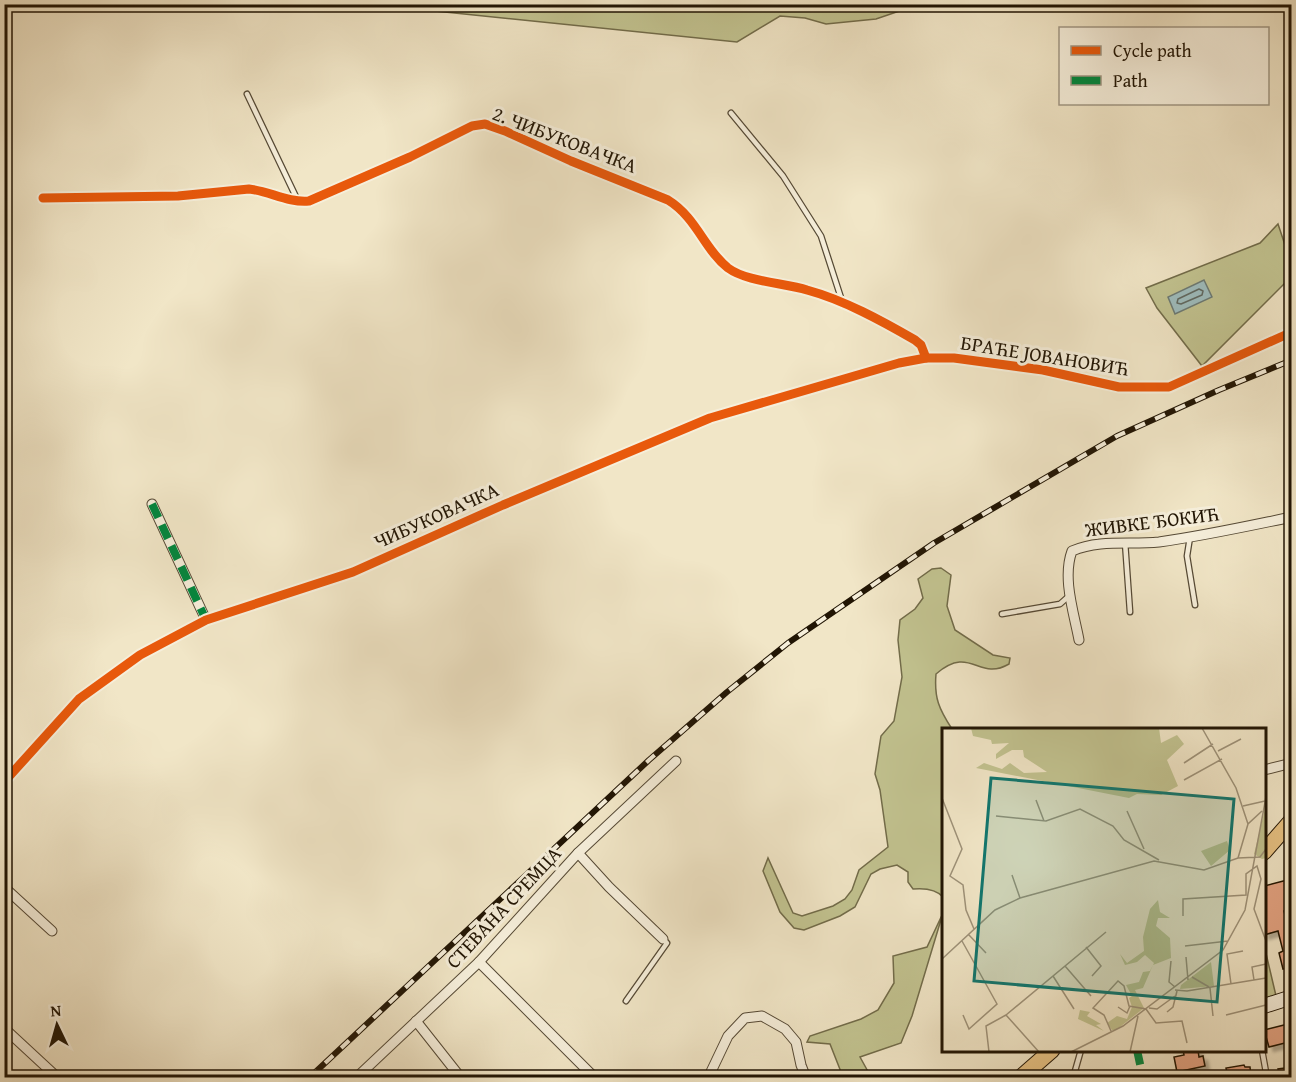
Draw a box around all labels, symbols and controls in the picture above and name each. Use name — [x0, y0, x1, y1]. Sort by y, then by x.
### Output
legend — [1059, 27, 1269, 105]
text: Cycle path — [1113, 37, 1192, 64]
text: Path — [1113, 67, 1148, 94]
street label: 2. ЧИБУКОВАЧКА — [489, 98, 641, 180]
street label: БРАЋЕ ЈОВАНОВИЋ — [959, 327, 1132, 383]
street label: ЧИБУКОВАЧКА — [369, 475, 503, 555]
street label: ЖИВКЕ ЂОКИЋ — [1082, 498, 1221, 544]
inset map — [942, 728, 1266, 1052]
street label: СТЕВАНА СРЕМЦА — [439, 839, 567, 975]
north arrow — [27, 995, 87, 1055]
text: N — [49, 998, 62, 1022]

